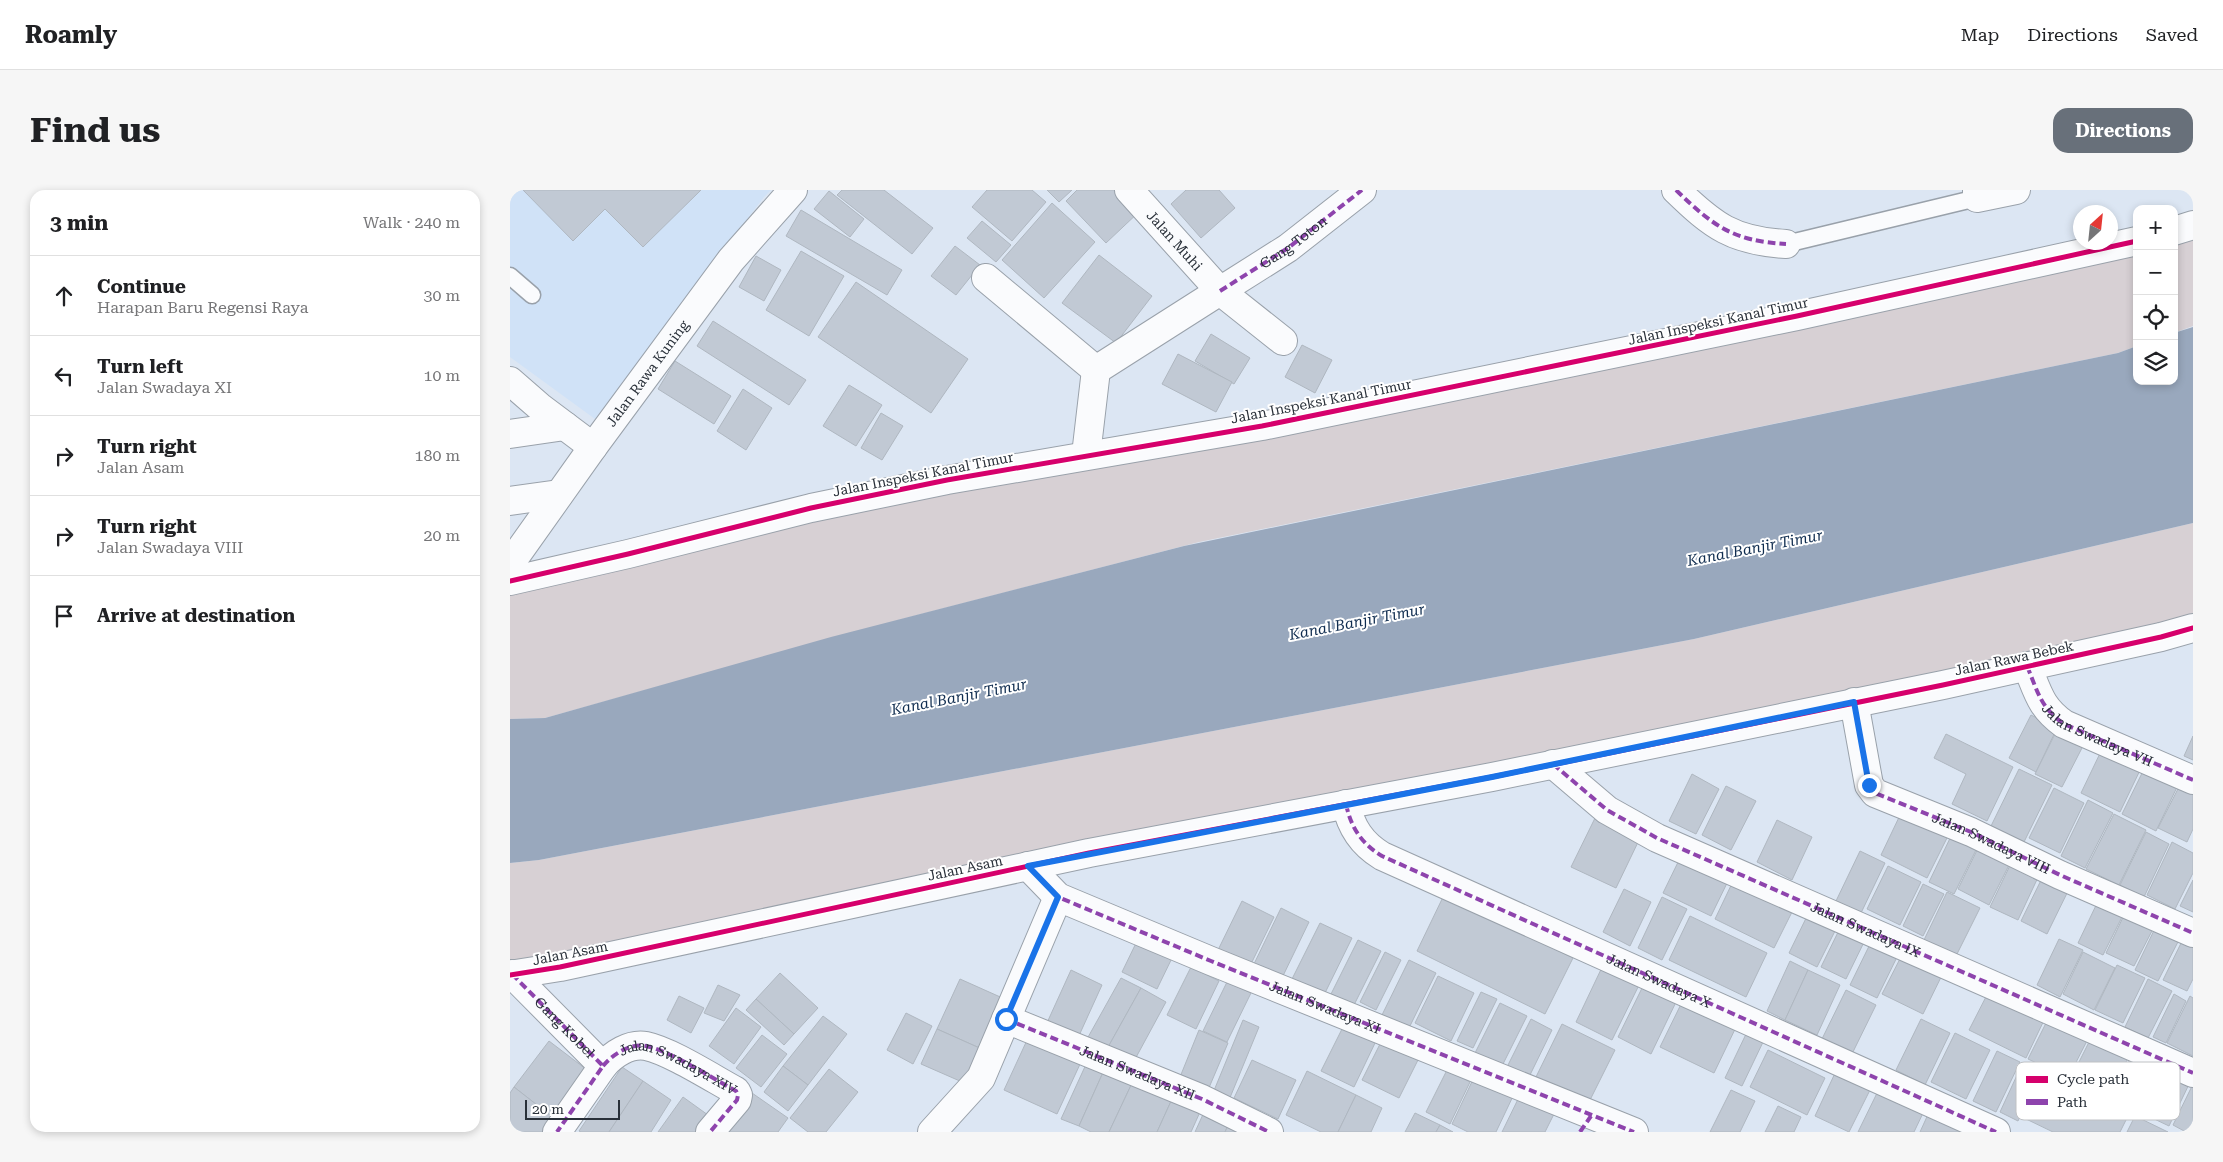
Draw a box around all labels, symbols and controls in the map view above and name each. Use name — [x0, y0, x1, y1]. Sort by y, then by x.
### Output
text: Roamly — [25, 21, 117, 49]
text: Map — [1961, 24, 1999, 45]
text: Directions — [2027, 24, 2118, 45]
text: Saved — [2146, 24, 2198, 45]
button: Directions — [2053, 108, 2193, 153]
text: Find us — [30, 110, 160, 151]
north arrow — [2073, 205, 2118, 250]
map controls — [2133, 205, 2178, 385]
button: + — [2133, 205, 2178, 250]
street label: Jalan Muhi — [1143, 207, 1206, 274]
text: 3 min — [50, 211, 108, 235]
text: Walk · 240 m — [363, 213, 460, 232]
street label: Gang Toton — [1257, 213, 1330, 272]
button: − — [2133, 250, 2178, 295]
text: Continue — [97, 275, 186, 298]
icon: ahead — [50, 282, 78, 310]
text: 30 m — [423, 286, 460, 305]
street label: Jalan Inspeksi Kanal Timur — [1627, 294, 1810, 348]
button: locate — [2133, 295, 2178, 340]
text: Harapan Baru Regensi Raya — [97, 298, 308, 317]
street label: Jalan Rawa Kuning — [603, 317, 692, 430]
button: layers — [2133, 340, 2178, 385]
text: Turn left — [97, 355, 183, 378]
icon: left — [50, 362, 78, 390]
text: 10 m — [423, 366, 460, 385]
street label: Jalan Inspeksi Kanal Timur — [1229, 376, 1413, 426]
text: Jalan Swadaya XI — [97, 378, 232, 397]
text: Turn right — [97, 435, 197, 458]
icon: right — [50, 442, 78, 470]
text: 180 m — [414, 446, 460, 465]
street label: Jalan Inspeksi Kanal Timur — [831, 449, 1015, 499]
text: Jalan Asam — [97, 458, 184, 477]
text: Turn right — [97, 515, 197, 538]
icon: right — [50, 522, 78, 550]
text: 20 m — [423, 526, 460, 545]
water label: Kanal Banjir Timur — [1685, 526, 1825, 570]
text: Jalan Swadaya VIII — [97, 538, 243, 557]
water label: Kanal Banjir Timur — [1287, 600, 1427, 644]
icon: arrive — [50, 602, 78, 630]
text: Arrive at destination — [97, 604, 295, 627]
street label: Jalan Rawa Bebek — [1953, 638, 2075, 678]
water label: Kanal Banjir Timur — [889, 675, 1029, 719]
street label: Jalan Swadaya VII — [2039, 701, 2156, 770]
route end — [1858, 774, 1881, 797]
street label: Jalan Swadaya VIII — [1930, 809, 2053, 877]
street label: Jalan Asam — [926, 852, 1004, 884]
street label: Jalan Swadaya IX — [1808, 898, 1923, 961]
street label: Jalan Asam — [531, 938, 609, 968]
street label: Jalan Swadaya X — [1604, 950, 1714, 1011]
street label: Jalan Swadaya XI — [1267, 978, 1383, 1037]
street label: Gang Kobel — [531, 994, 599, 1061]
route start — [995, 1008, 1018, 1031]
street label: Jalan Swadaya XIV — [616, 1037, 740, 1098]
street label: Jalan Swadaya XII — [1077, 1042, 1198, 1103]
legend — [2016, 1062, 2180, 1120]
text: Cycle path — [2057, 1071, 2129, 1087]
text: Path — [2057, 1094, 2087, 1110]
scale bar — [525, 1097, 620, 1120]
text: 20 m — [532, 1101, 564, 1117]

